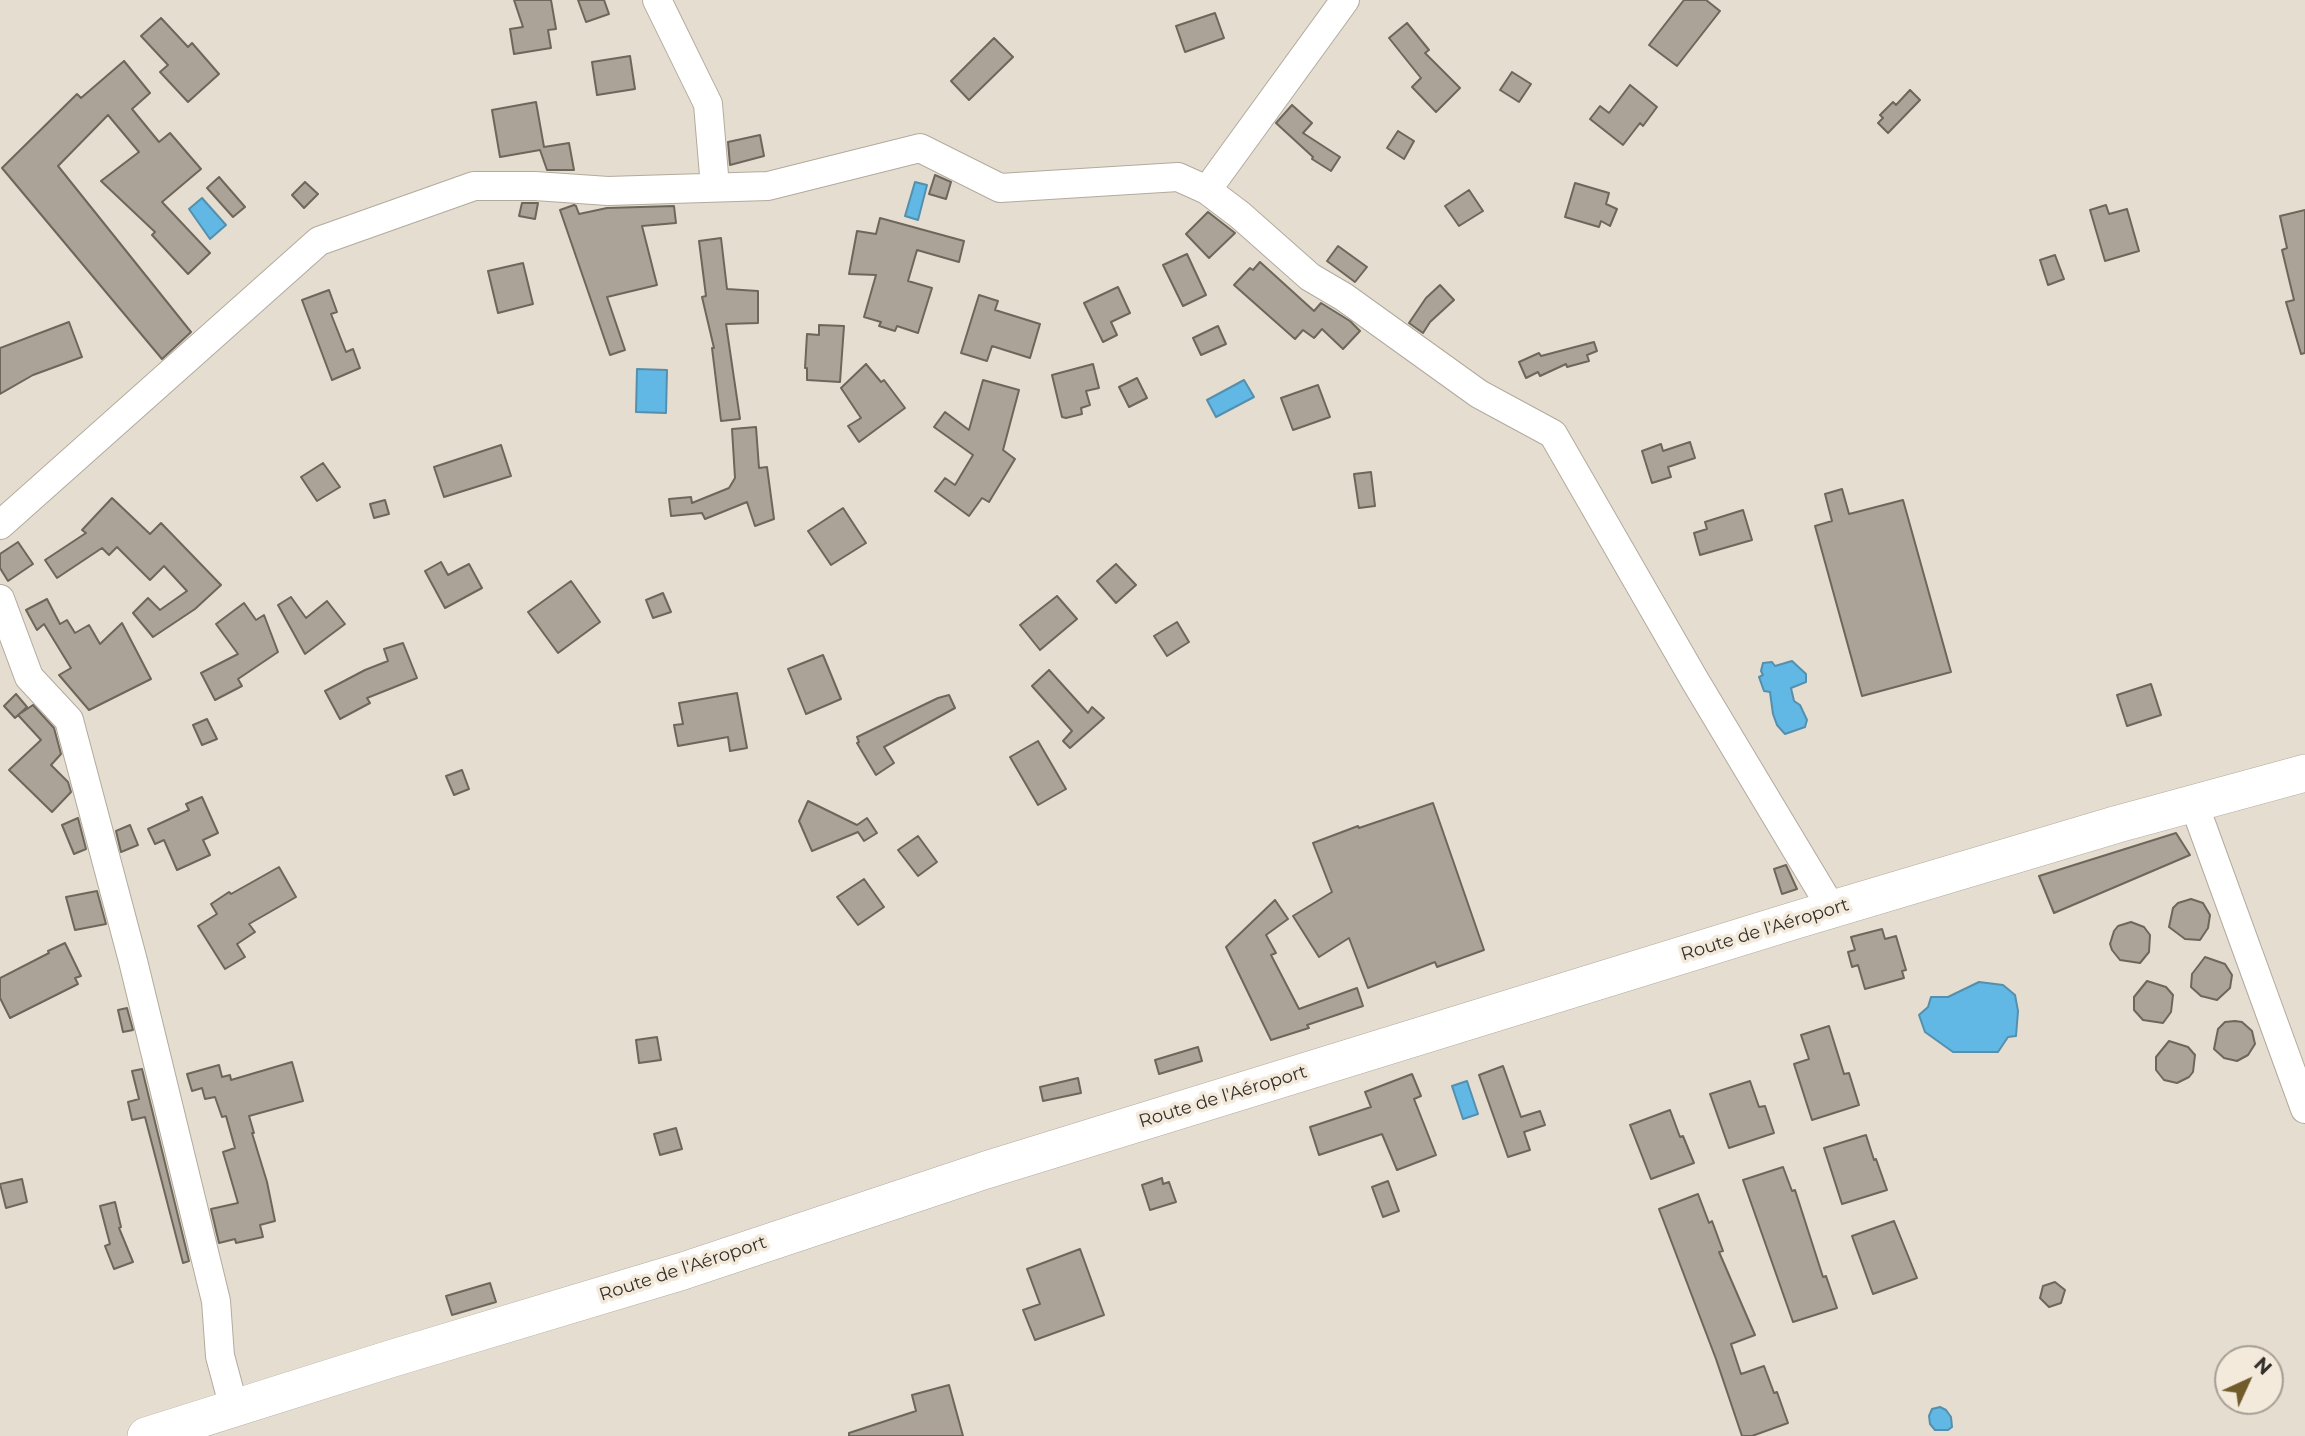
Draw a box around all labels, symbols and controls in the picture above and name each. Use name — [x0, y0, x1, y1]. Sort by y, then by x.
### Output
street label: Route de l'Aéroport — [1678, 894, 1852, 966]
street label: Route de l'Aéroport — [1136, 1061, 1310, 1133]
street label: Route de l'Aéroport — [597, 1232, 769, 1306]
north arrow — [2214, 1345, 2284, 1415]
text: N — [2249, 1353, 2276, 1380]

